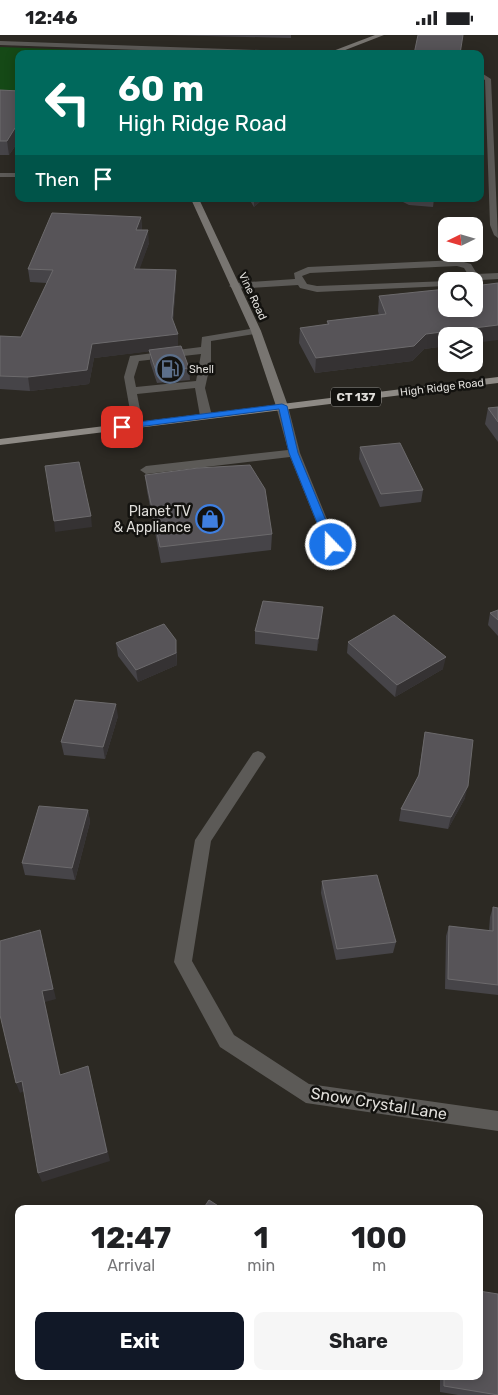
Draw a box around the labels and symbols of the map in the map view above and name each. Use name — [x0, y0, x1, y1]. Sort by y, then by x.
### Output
north arrow — [438, 217, 482, 263]
street label: Vine Road — [236, 270, 269, 322]
fuel station icon: Shell — [155, 354, 185, 384]
place label: Shell — [189, 363, 214, 376]
street label: High Ridge Road — [399, 376, 485, 399]
road number: CT 137 — [331, 387, 381, 407]
pin — [101, 406, 143, 448]
place label: Planet TV & Appliance — [114, 503, 191, 536]
shop icon: Planet TV & Appliance — [195, 504, 225, 534]
position arrow — [304, 518, 356, 570]
street label: Snow Crystal Lane — [309, 1083, 449, 1124]

